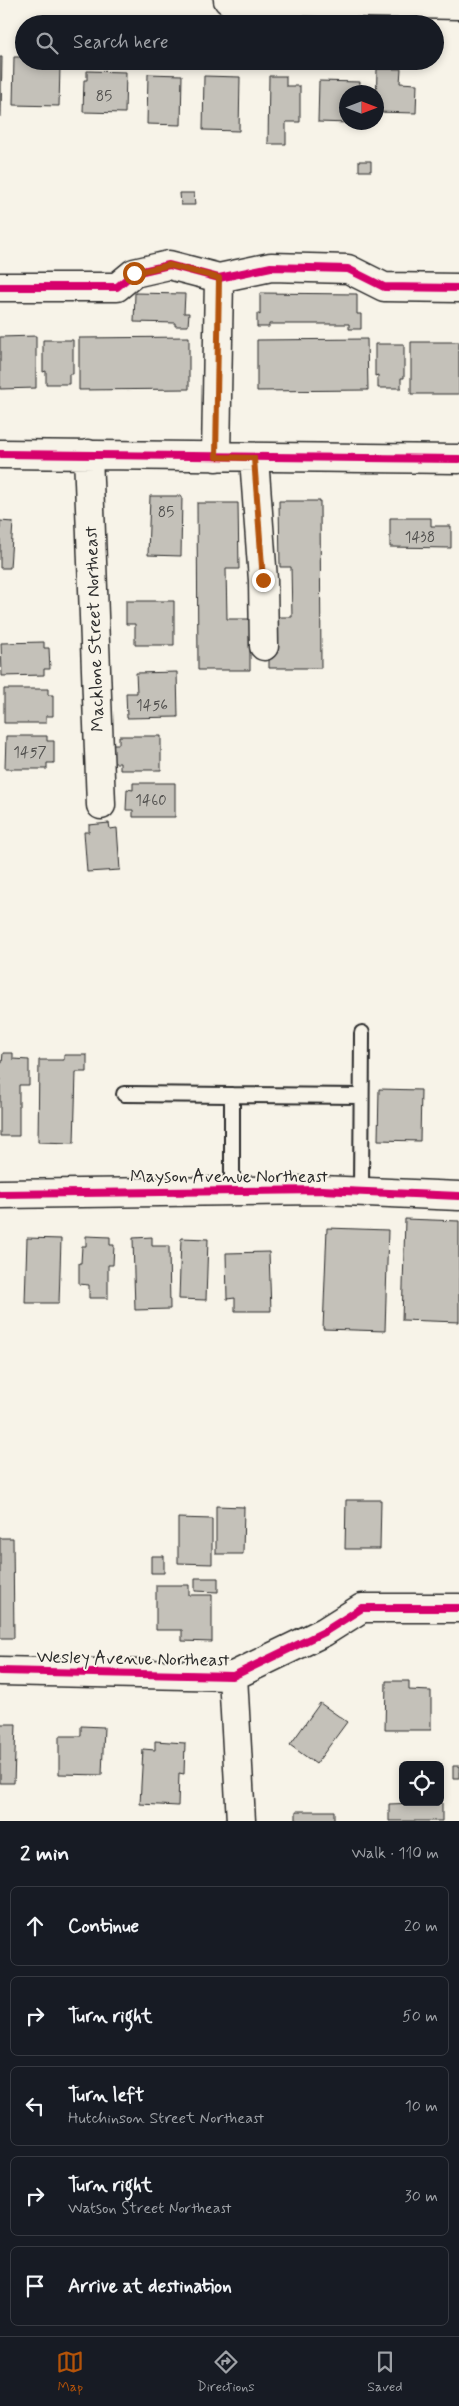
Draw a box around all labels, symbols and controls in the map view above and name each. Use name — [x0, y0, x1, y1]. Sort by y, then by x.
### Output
search box — [15, 15, 444, 70]
icon: search — [33, 29, 61, 57]
text: Search here — [73, 30, 169, 55]
north arrow — [339, 85, 384, 130]
house number: 85 — [96, 87, 112, 107]
route start — [123, 262, 146, 285]
house number: 85 — [158, 503, 174, 523]
street label: Macklone Street Northeast — [79, 525, 111, 732]
house number: 1438 — [405, 528, 435, 548]
route end — [252, 569, 275, 592]
house number: 1456 — [136, 696, 168, 716]
house number: 1457 — [13, 743, 47, 763]
house number: 1460 — [135, 791, 167, 811]
street label: Mayson Avenue Northeast — [130, 1165, 328, 1189]
street label: Wesley Avenue Northeast — [36, 1645, 230, 1673]
map controls — [399, 1761, 444, 1806]
button: locate — [399, 1761, 444, 1806]
text: 2 min — [20, 1840, 69, 1868]
text: Walk · 110 m — [351, 1843, 439, 1864]
icon: ahead — [21, 1912, 49, 1940]
text: Continue — [68, 1914, 139, 1939]
text: 20 m — [404, 1916, 438, 1937]
icon: right — [21, 2002, 49, 2030]
text: Turn right — [68, 2004, 152, 2029]
text: 50 m — [402, 2006, 438, 2027]
text: Turn left — [68, 2083, 144, 2108]
icon: left — [21, 2092, 49, 2120]
text: 10 m — [405, 2096, 438, 2117]
text: Hutchinson Street Northeast — [68, 2108, 264, 2129]
text: Turn right — [68, 2173, 152, 2198]
icon: right — [21, 2182, 49, 2210]
text: 30 m — [405, 2186, 438, 2207]
text: Watson Street Northeast — [68, 2198, 232, 2219]
icon: arrive — [21, 2272, 49, 2300]
text: Arrive at destination — [68, 2274, 232, 2299]
tab: Map — [56, 2348, 84, 2396]
tab: Directions — [197, 2348, 255, 2396]
tab: Saved — [367, 2348, 403, 2396]

